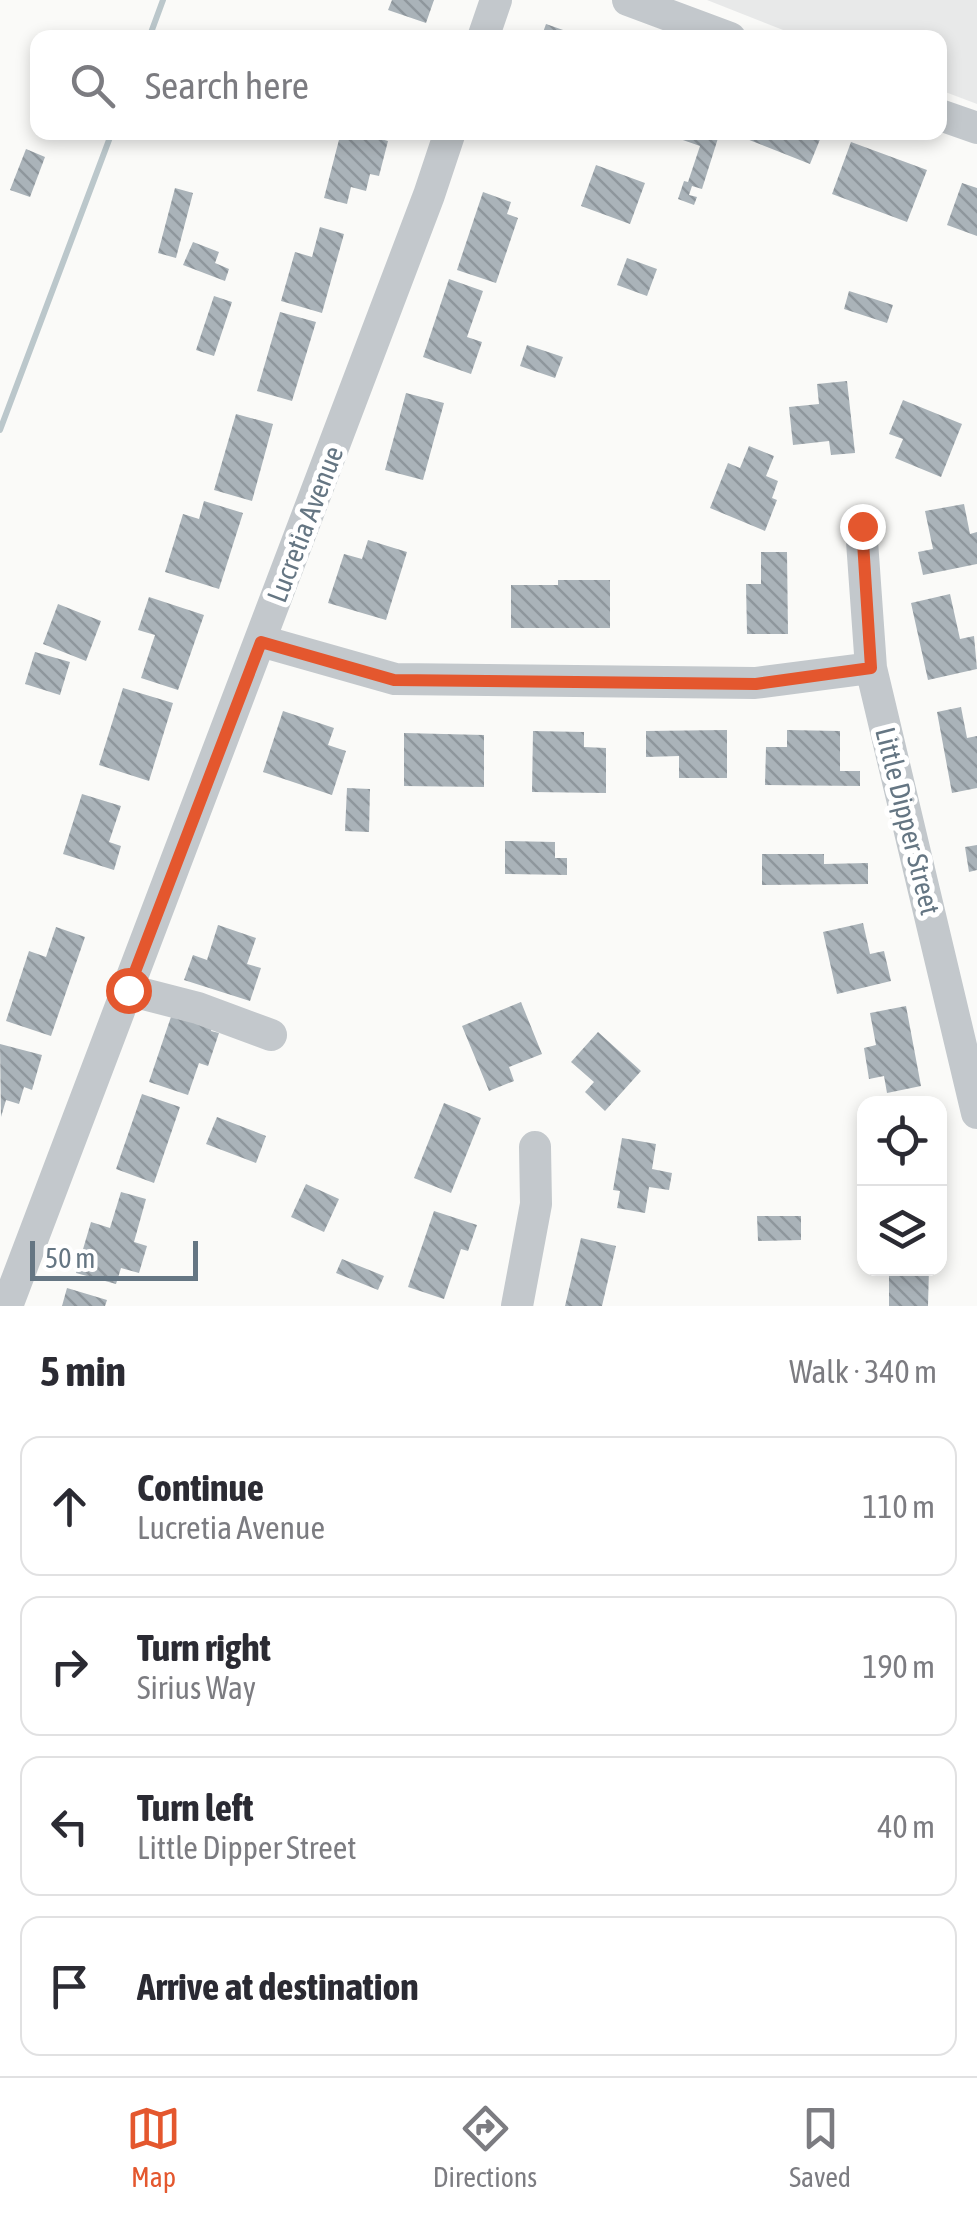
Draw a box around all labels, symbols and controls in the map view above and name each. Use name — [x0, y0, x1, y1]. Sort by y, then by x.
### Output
search box — [30, 30, 947, 140]
icon: search — [65, 58, 120, 113]
text: Search here — [145, 64, 309, 107]
street label: Lucretia Avenue — [261, 441, 349, 607]
route end — [840, 504, 886, 550]
street label: Little Dipper Street — [869, 724, 947, 918]
route start — [106, 968, 152, 1014]
map controls — [857, 1096, 947, 1276]
button: locate — [857, 1096, 947, 1186]
button: layers — [857, 1186, 947, 1276]
scale bar — [30, 1236, 198, 1280]
text: 50 m — [45, 1242, 95, 1274]
text: 5 min — [40, 1347, 126, 1395]
text: Walk · 340 m — [789, 1353, 937, 1390]
text: Continue — [137, 1466, 264, 1509]
icon: ahead — [42, 1479, 97, 1534]
text: 110 m — [862, 1488, 935, 1525]
text: Lucretia Avenue — [137, 1509, 325, 1546]
text: Turn right — [137, 1626, 271, 1669]
icon: right — [42, 1639, 97, 1694]
text: 190 m — [862, 1648, 935, 1685]
text: Sirius Way — [137, 1669, 256, 1706]
text: Turn left — [137, 1786, 253, 1829]
icon: left — [42, 1799, 97, 1854]
text: 40 m — [877, 1808, 935, 1845]
text: Little Dipper Street — [137, 1829, 356, 1866]
icon: arrive — [42, 1959, 97, 2014]
text: Arrive at destination — [137, 1965, 419, 2008]
tab: Map — [126, 2101, 181, 2193]
tab: Directions — [433, 2101, 537, 2193]
tab: Saved — [789, 2101, 851, 2193]

